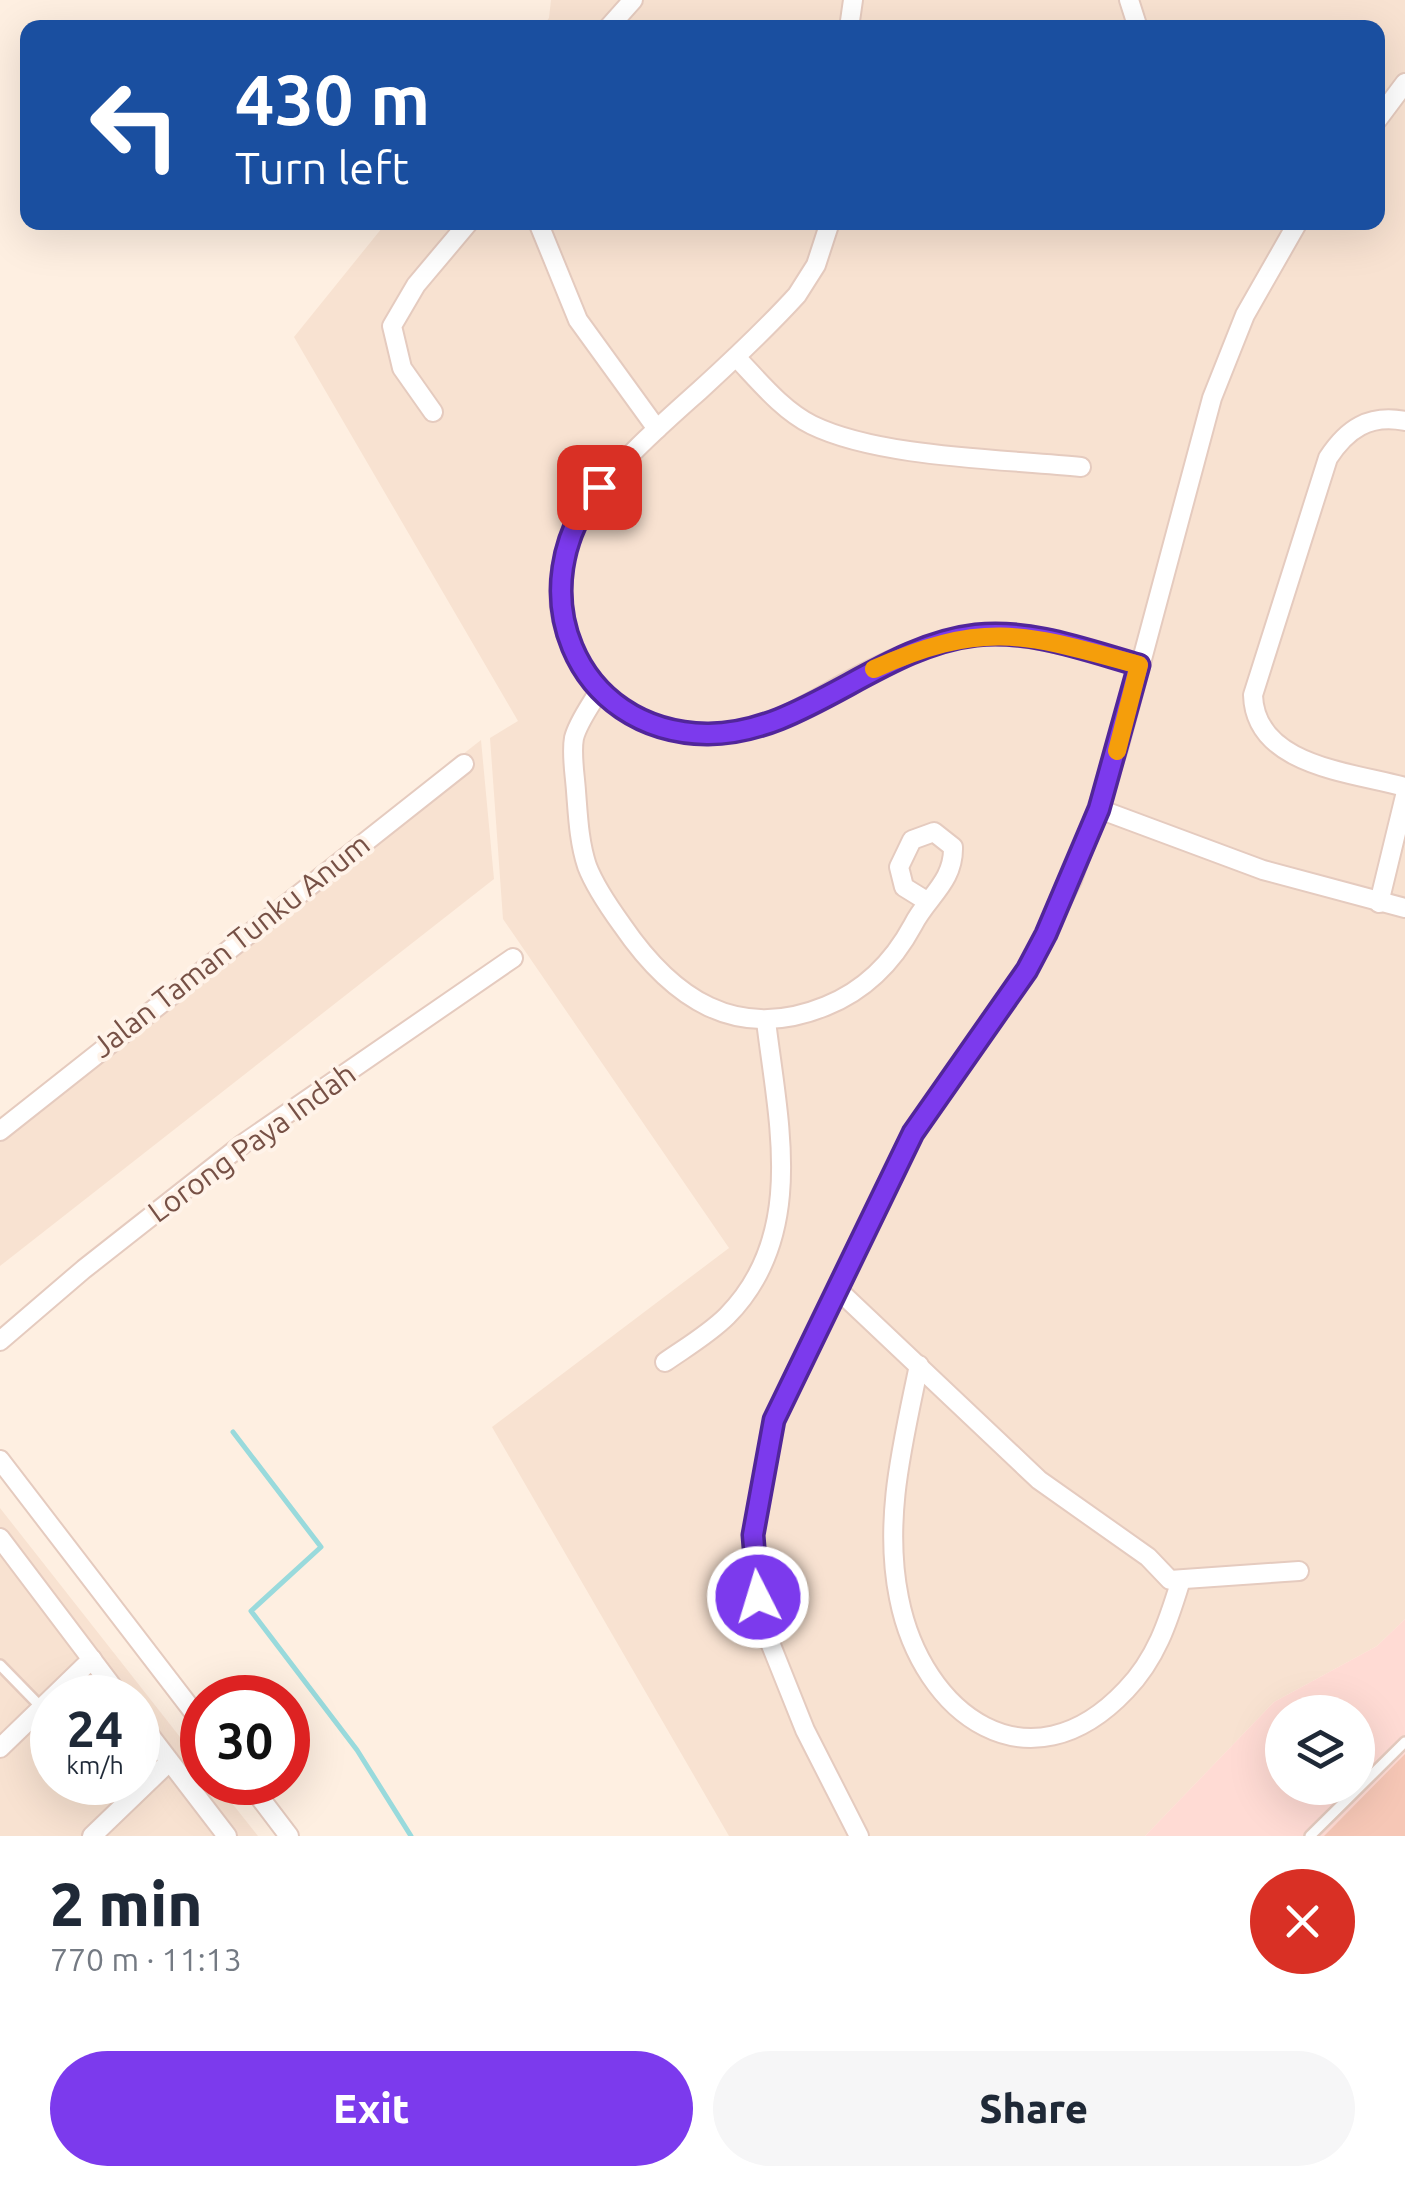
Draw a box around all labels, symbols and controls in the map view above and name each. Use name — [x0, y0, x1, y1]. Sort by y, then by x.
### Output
icon: left — [70, 60, 200, 190]
text: 430 m — [235, 60, 430, 138]
text: Turn left — [235, 142, 409, 193]
pin — [557, 445, 642, 530]
icon: arrive — [572, 460, 627, 515]
street label: Jalan Taman Tunku Anum — [85, 826, 376, 1064]
street label: Lorong Paya Indah — [141, 1056, 362, 1229]
position arrow — [706, 1545, 810, 1649]
speed limit sign: 30 — [180, 1675, 310, 1805]
map controls — [1265, 1695, 1375, 1805]
button: layers — [1265, 1695, 1375, 1805]
text: 24 — [67, 1700, 123, 1756]
text: km/h — [66, 1751, 124, 1779]
button: close — [1250, 1869, 1355, 1974]
text: 2 min — [50, 1870, 203, 1937]
text: 770 m · 11:13 — [50, 1941, 242, 1977]
button: Exit — [50, 2051, 693, 2166]
button: Share — [713, 2051, 1355, 2166]

